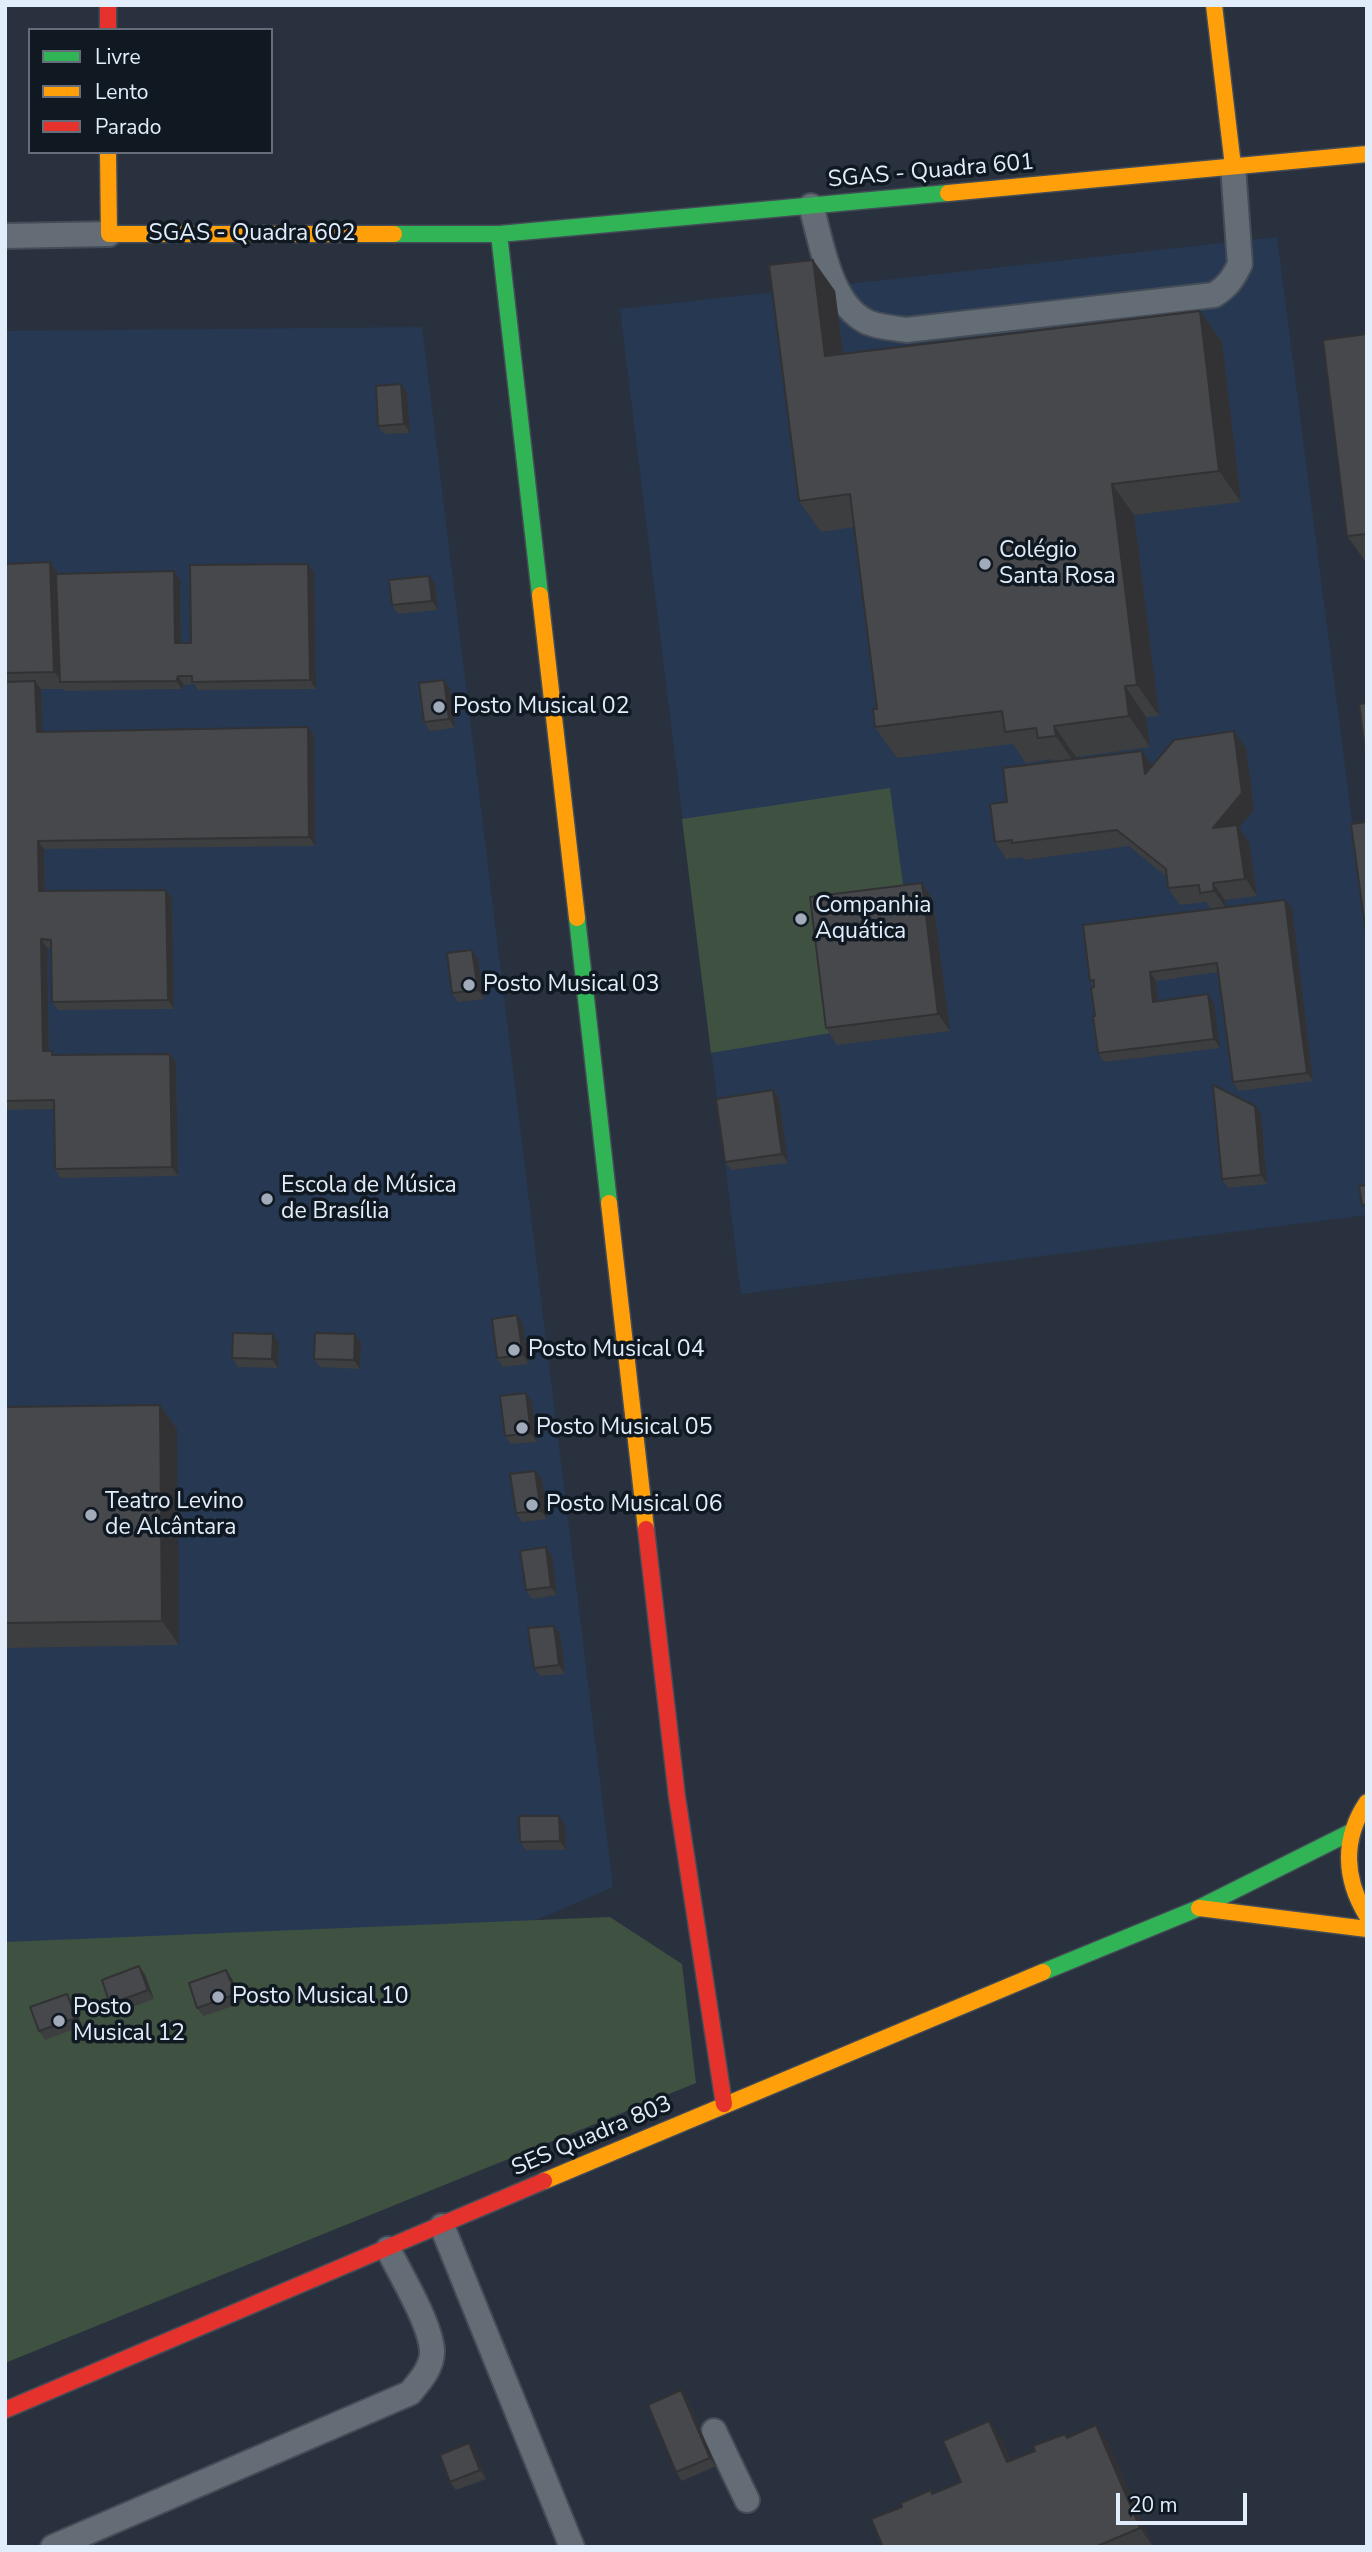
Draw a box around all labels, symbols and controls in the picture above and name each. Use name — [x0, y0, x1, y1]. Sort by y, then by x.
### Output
legend — [28, 28, 273, 154]
text: Livre — [95, 43, 141, 71]
text: Lento — [95, 78, 148, 106]
text: Parado — [95, 113, 161, 141]
street label: SGAS - Quadra 601 — [827, 149, 1035, 195]
street label: SGAS - Quadra 602 — [149, 220, 355, 248]
place label: Colégio Santa Rosa — [999, 537, 1116, 591]
marker: Colégio Santa Rosa — [977, 556, 993, 572]
place label: Posto Musical 02 — [453, 693, 629, 721]
marker: Posto Musical 02 — [431, 699, 447, 715]
place label: Companhia Aquática — [815, 892, 931, 946]
marker: Companhia Aquática — [793, 911, 809, 927]
place label: Posto Musical 03 — [483, 971, 659, 999]
marker: Posto Musical 03 — [461, 977, 477, 993]
place label: Escola de Música de Brasília — [281, 1172, 457, 1226]
marker: Escola de Música de Brasília — [259, 1191, 275, 1207]
place label: Posto Musical 04 — [528, 1336, 704, 1364]
marker: Posto Musical 04 — [506, 1342, 522, 1358]
place label: Posto Musical 05 — [536, 1414, 712, 1442]
marker: Posto Musical 05 — [514, 1420, 530, 1436]
place label: Teatro Levino de Alcântara — [105, 1488, 244, 1542]
place label: Posto Musical 06 — [546, 1491, 722, 1519]
marker: Posto Musical 06 — [524, 1497, 540, 1513]
marker: Teatro Levino de Alcântara — [83, 1507, 99, 1523]
place label: Posto Musical 10 — [232, 1983, 408, 2011]
marker: Posto Musical 10 — [210, 1989, 226, 2005]
place label: Posto Musical 12 — [73, 1994, 185, 2048]
marker: Posto Musical 12 — [51, 2013, 67, 2029]
street label: SES Quadra 803 — [508, 2091, 676, 2183]
scale bar — [1120, 2478, 1251, 2522]
text: 20 m — [1129, 2491, 1178, 2519]

